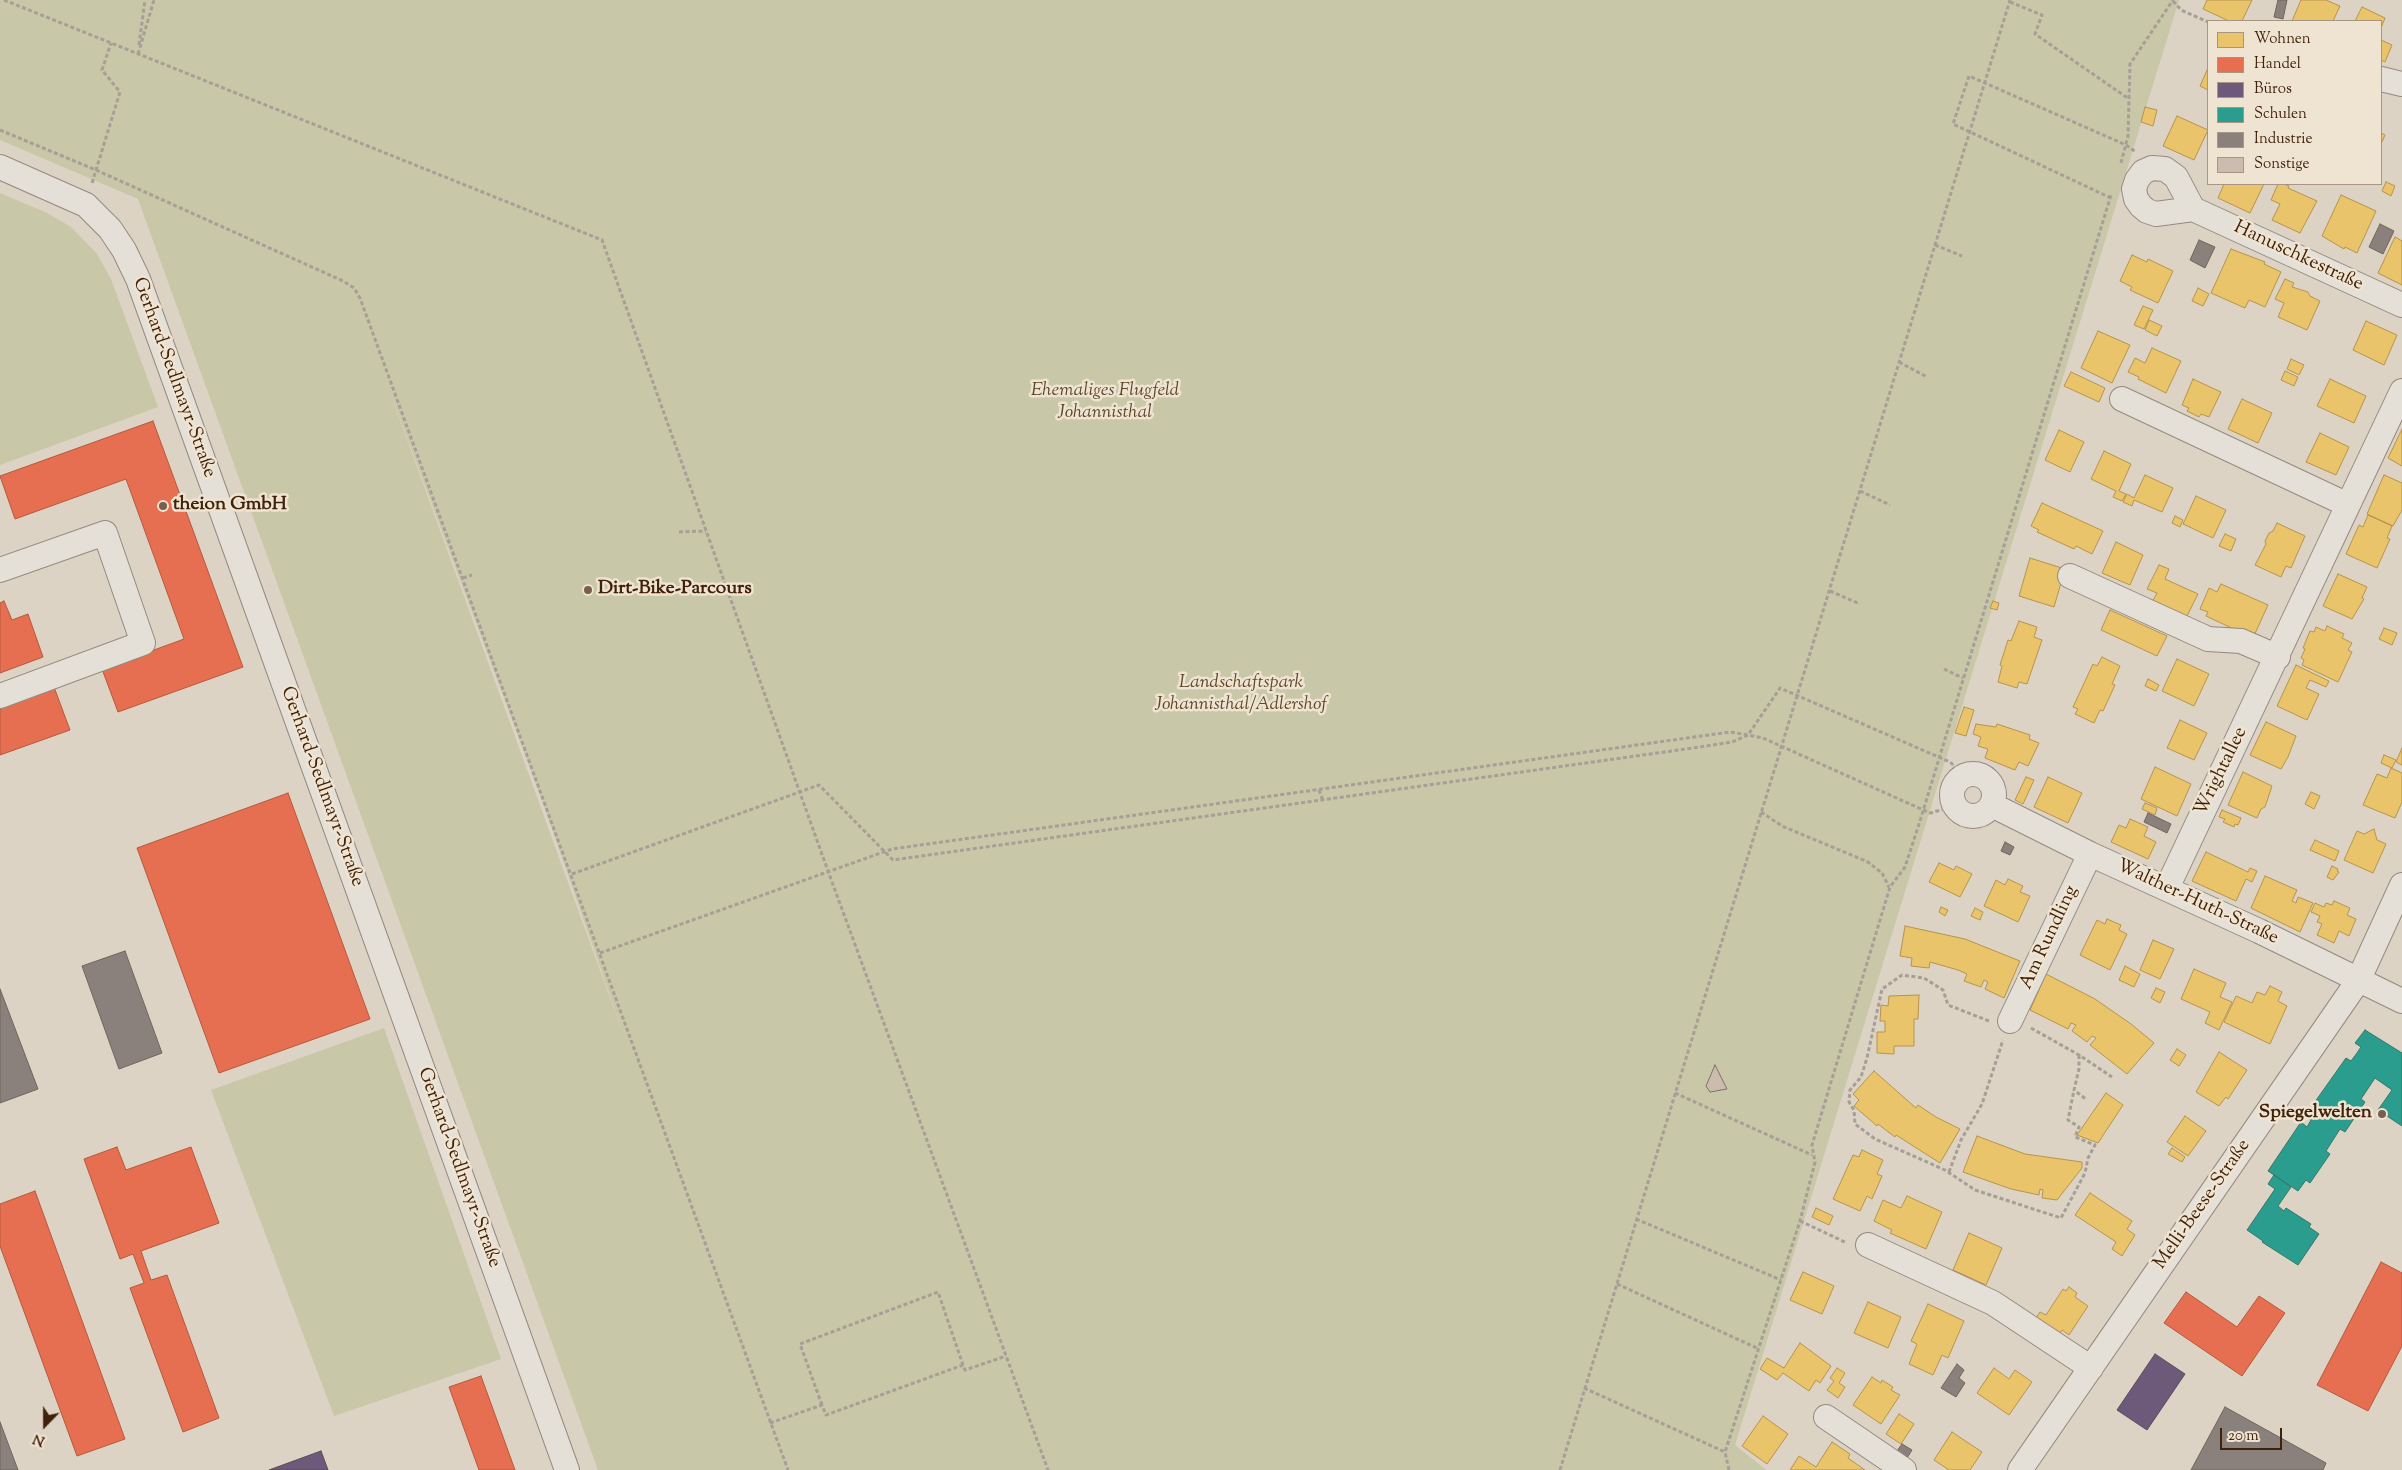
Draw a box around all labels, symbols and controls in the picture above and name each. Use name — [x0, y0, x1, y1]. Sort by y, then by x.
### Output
legend — [2207, 20, 2382, 185]
text: Wohnen — [2254, 29, 2311, 50]
text: Handel — [2254, 54, 2301, 75]
text: Büros — [2254, 79, 2292, 100]
text: Schulen — [2254, 104, 2307, 125]
text: Industrie — [2254, 129, 2312, 150]
text: Sonstige — [2254, 154, 2309, 175]
street label: Hanuschkestraße — [2230, 217, 2366, 297]
street label: Gerhard-Sedlmayr-Straße — [126, 275, 220, 481]
park label: Ehemaliges Flugfeld Johannisthal — [1031, 381, 1179, 425]
place label: theion GmbH — [173, 495, 287, 517]
marker: theion GmbH — [157, 500, 169, 512]
place label: Dirt-Bike-Parcours — [598, 579, 752, 601]
marker: Dirt-Bike-Parcours — [582, 584, 594, 596]
park label: Landschaftspark Johannisthal/Adlershof — [1155, 673, 1327, 717]
street label: Gerhard-Sedlmayr-Straße — [274, 684, 368, 890]
street label: Wrightallee — [2191, 724, 2253, 820]
street label: Walther-Huth-Straße — [2112, 855, 2282, 951]
street label: Am Rundling — [2016, 882, 2084, 994]
street label: Gerhard-Sedlmayr-Straße — [411, 1065, 505, 1271]
place label: Spiegelwelten — [2259, 1103, 2372, 1125]
marker: Spiegelwelten — [2376, 1108, 2388, 1120]
street label: Melli-Beese-Straße — [2150, 1136, 2256, 1274]
north arrow — [20, 1400, 70, 1450]
scale bar — [2222, 1418, 2284, 1450]
text: 20 m — [2228, 1426, 2259, 1447]
text: N — [30, 1428, 48, 1450]

